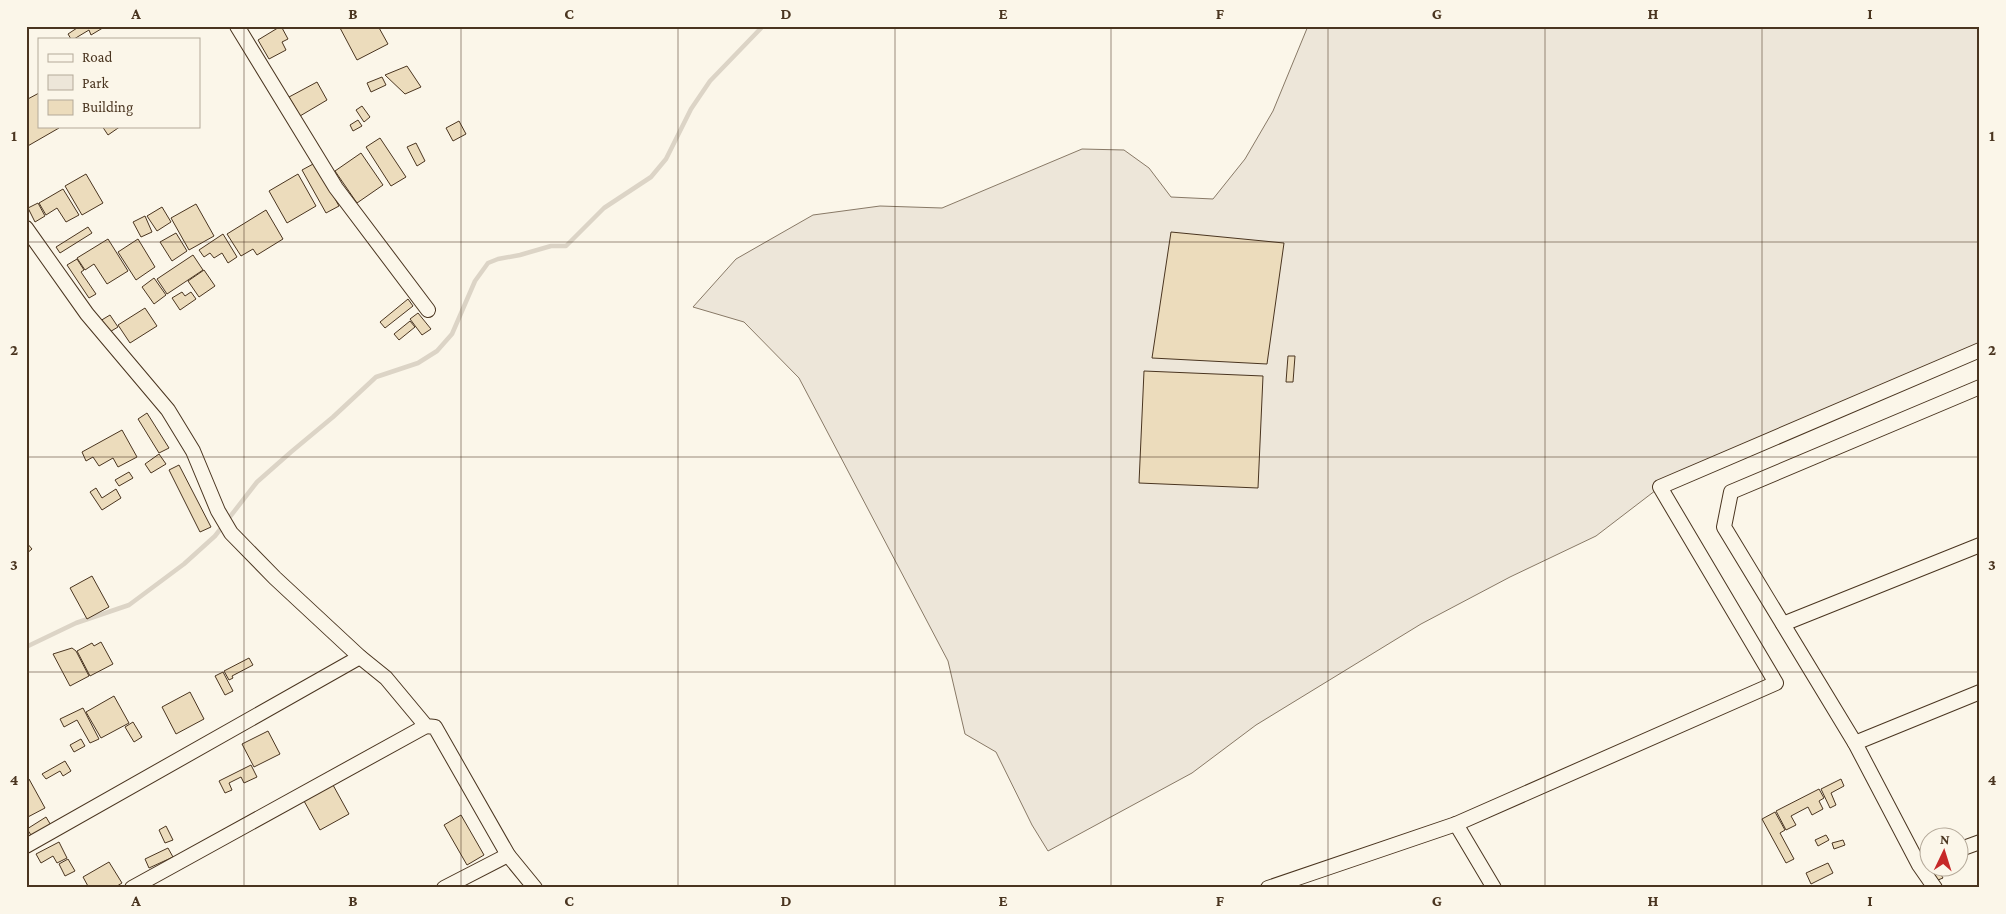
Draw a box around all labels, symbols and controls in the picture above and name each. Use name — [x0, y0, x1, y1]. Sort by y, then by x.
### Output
text: A — [130, 5, 141, 22]
text: B — [348, 5, 358, 22]
text: C — [564, 5, 574, 22]
text: D — [780, 5, 792, 22]
text: E — [998, 5, 1008, 22]
text: F — [1216, 5, 1225, 22]
text: G — [1432, 5, 1442, 22]
text: H — [1648, 5, 1659, 22]
text: I — [1867, 5, 1873, 22]
legend — [38, 38, 200, 128]
text: Road — [82, 49, 113, 65]
text: Park — [82, 75, 109, 91]
text: Building — [82, 99, 133, 116]
text: 1 — [11, 127, 17, 144]
text: 1 — [1989, 127, 1995, 144]
text: 2 — [10, 341, 18, 358]
text: 2 — [1988, 341, 1996, 358]
text: 3 — [10, 556, 18, 573]
text: 3 — [1988, 556, 1996, 573]
text: 4 — [10, 771, 19, 788]
text: 4 — [1988, 771, 1997, 788]
north arrow — [1918, 826, 1968, 876]
text: N — [1940, 831, 1951, 847]
text: A — [130, 892, 141, 909]
text: B — [348, 892, 358, 909]
text: C — [564, 892, 574, 909]
text: D — [780, 892, 792, 909]
text: E — [998, 892, 1008, 909]
text: F — [1216, 892, 1225, 909]
text: G — [1432, 892, 1442, 909]
text: H — [1648, 892, 1659, 909]
text: I — [1867, 892, 1873, 909]

